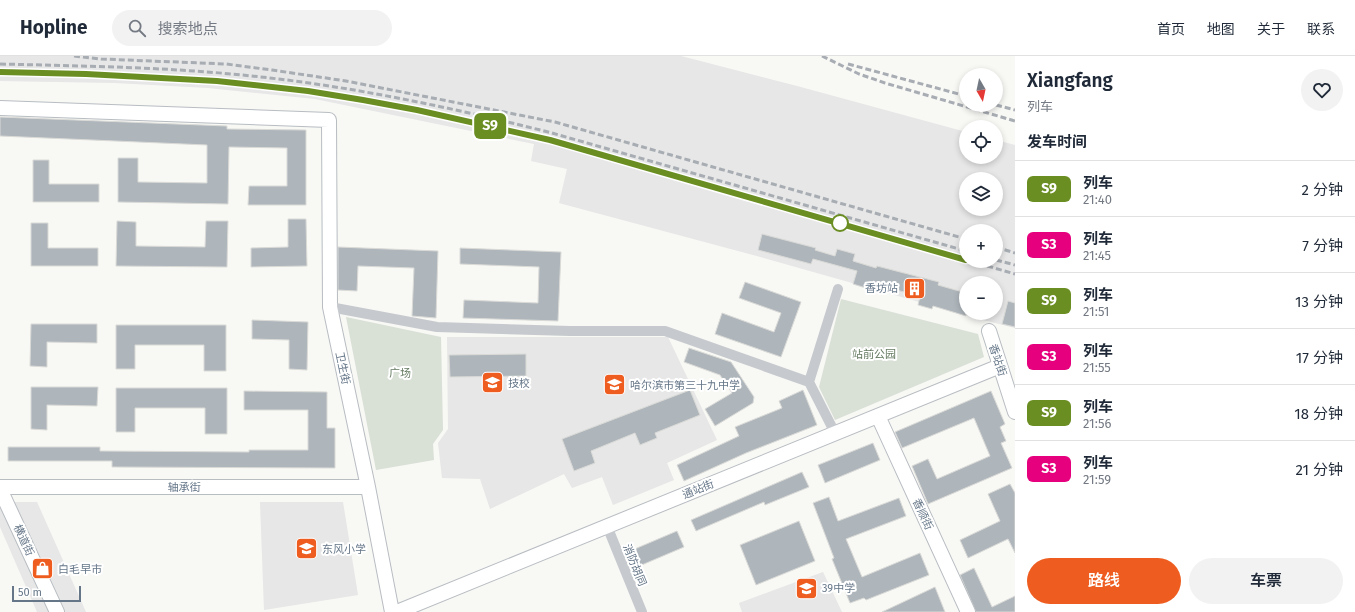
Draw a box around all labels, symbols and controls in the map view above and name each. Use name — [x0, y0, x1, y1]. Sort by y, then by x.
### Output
search box — [112, 10, 392, 46]
text: Hopline — [20, 16, 88, 39]
icon: search — [126, 17, 148, 39]
text: 搜索地点 — [158, 20, 218, 38]
text: 首页 — [1157, 21, 1185, 38]
text: 地图 — [1207, 21, 1235, 38]
text: 关于 — [1257, 21, 1285, 38]
text: 联系 — [1307, 21, 1335, 38]
north arrow — [959, 68, 1003, 112]
map controls — [959, 68, 1003, 320]
text: Xiangfang — [1027, 69, 1113, 92]
button: heart — [1301, 69, 1343, 111]
text: 列车 — [1027, 99, 1053, 114]
line badge: S9 — [472, 113, 508, 139]
text: S9 — [482, 117, 498, 134]
button: locate — [959, 120, 1003, 164]
text: 发车时间 — [1027, 133, 1087, 151]
button: layers — [959, 172, 1003, 216]
text: 列车 — [1083, 174, 1113, 192]
text: S9 — [1041, 180, 1057, 197]
text: 2 分钟 — [1302, 181, 1343, 199]
text: 21:40 — [1083, 192, 1112, 207]
unlabelled marker — [831, 214, 849, 232]
button: + — [959, 224, 1003, 268]
text: 列车 — [1083, 230, 1113, 248]
text: S3 — [1041, 236, 1057, 253]
text: 7 分钟 — [1302, 237, 1343, 255]
text: 21:45 — [1083, 248, 1111, 263]
building icon: 香坊站 — [901, 275, 927, 301]
button: − — [959, 276, 1003, 320]
place label: 香坊站 — [865, 282, 898, 295]
text: 列车 — [1083, 286, 1113, 304]
text: S9 — [1041, 292, 1057, 309]
text: 13 分钟 — [1295, 293, 1343, 311]
text: 21:51 — [1083, 304, 1109, 319]
street label: 香站街 — [986, 342, 1009, 378]
text: 列车 — [1083, 342, 1113, 360]
park label: 站前公园 — [852, 348, 896, 361]
text: S3 — [1041, 348, 1057, 365]
text: 17 分钟 — [1296, 349, 1343, 367]
street label: 卫生街 — [333, 351, 352, 386]
text: 21:55 — [1083, 360, 1111, 375]
park label: 广场 — [389, 367, 411, 380]
school or university icon: 技校 — [480, 370, 506, 396]
school or university icon: 哈尔滨市第三十九中学 — [602, 372, 628, 398]
place label: 技校 — [508, 377, 530, 390]
place label: 哈尔滨市第三十九中学 — [630, 379, 740, 392]
text: 列车 — [1083, 398, 1113, 416]
text: S9 — [1041, 404, 1057, 421]
text: 18 分钟 — [1294, 405, 1343, 423]
text: 21:56 — [1083, 416, 1111, 431]
text: 列车 — [1083, 454, 1113, 472]
text: S3 — [1041, 460, 1057, 477]
text: 21 分钟 — [1295, 461, 1343, 479]
text: 21:59 — [1083, 472, 1111, 487]
street label: 通站街 — [680, 477, 716, 502]
street label: 轴承街 — [168, 481, 201, 494]
street label: 香顺街 — [910, 497, 935, 532]
street label: 横道街 — [11, 523, 36, 558]
school or university icon: 东风小学 — [293, 536, 319, 562]
street label: 消防胡同 — [620, 542, 649, 588]
place label: 东风小学 — [322, 543, 366, 556]
shop icon: 白毛早市 — [30, 556, 56, 582]
button: 路线 — [1027, 558, 1181, 604]
button: 车票 — [1189, 558, 1343, 604]
place label: 白毛早市 — [58, 563, 102, 576]
school or university icon: 39中学 — [793, 575, 819, 601]
place label: 39中学 — [822, 582, 855, 595]
scale bar — [12, 584, 81, 603]
text: 50 m — [18, 586, 42, 599]

